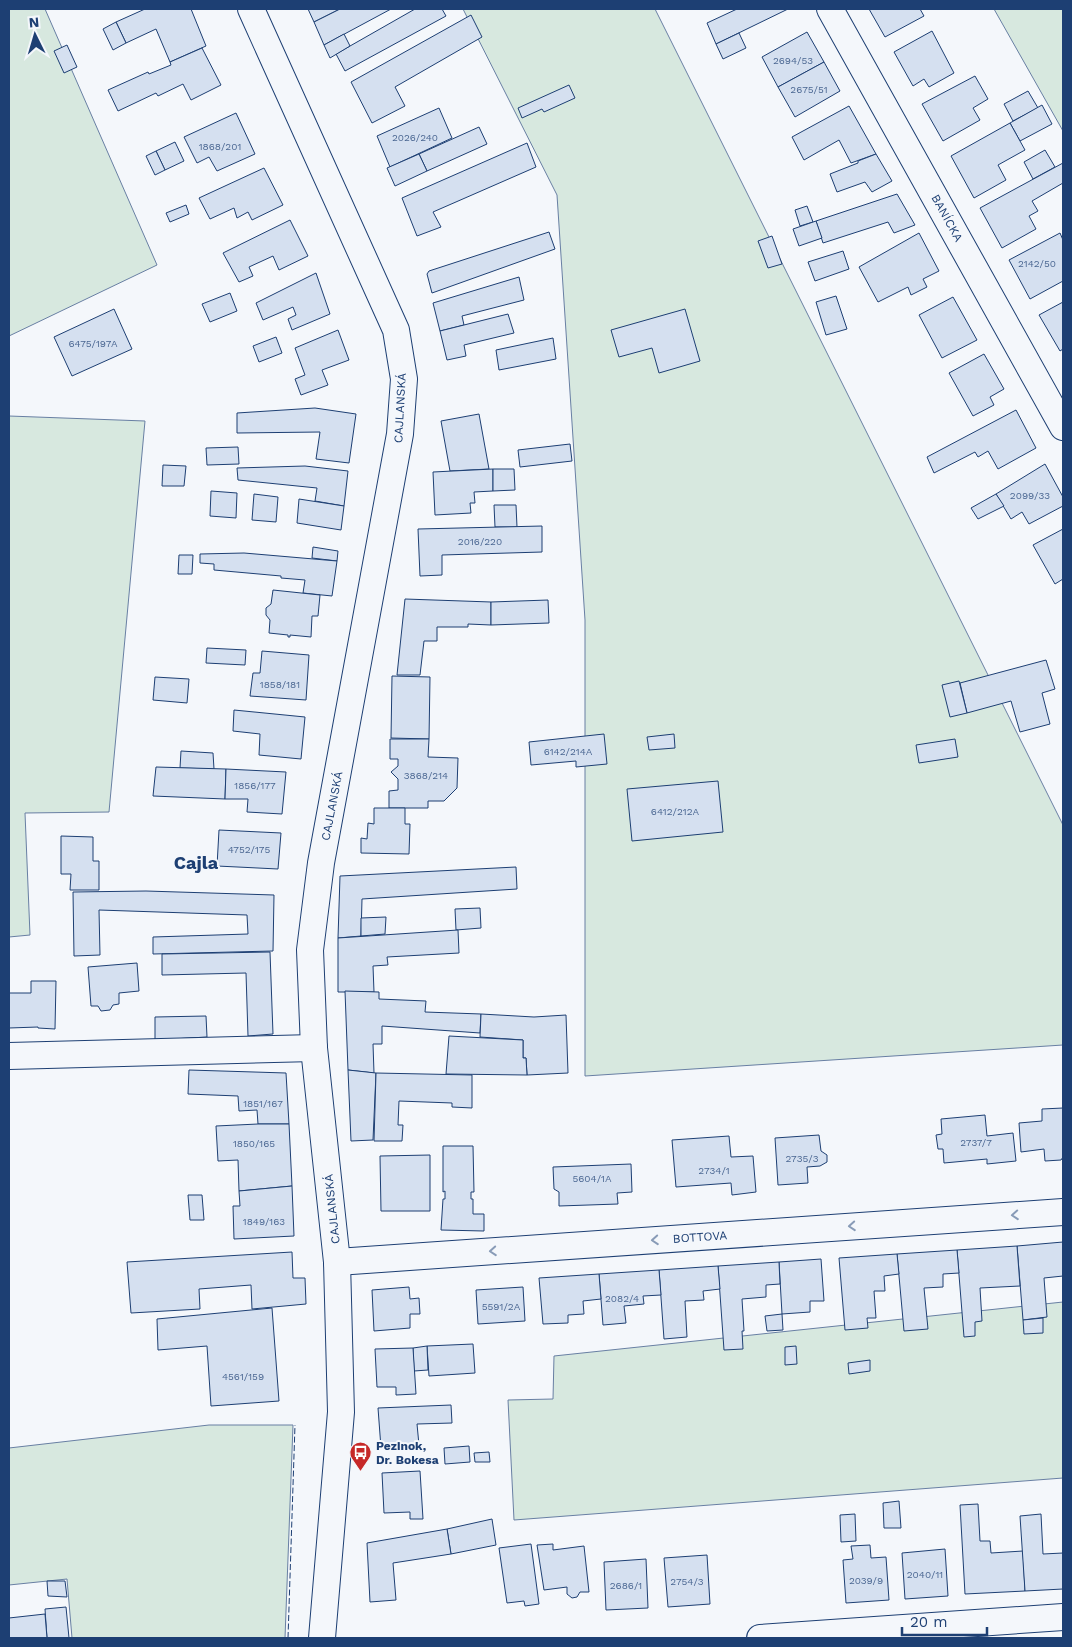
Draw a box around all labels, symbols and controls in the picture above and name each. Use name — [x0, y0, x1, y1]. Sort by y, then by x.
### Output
north arrow — [10, 10, 60, 60]
text: N — [28, 14, 40, 30]
house number: 2694/53 — [773, 55, 813, 66]
house number: 2675/51 — [790, 84, 828, 95]
house number: 2026/240 — [392, 132, 438, 143]
house number: 1868/201 — [199, 141, 241, 152]
street label: BANÍCKA — [928, 192, 966, 244]
house number: 2142/50 — [1018, 258, 1056, 269]
house number: 6475/197A — [68, 338, 118, 349]
street label: CAJLANSKÁ — [391, 372, 409, 443]
house number: 2099/33 — [1010, 490, 1050, 501]
house number: 2016/220 — [458, 536, 502, 547]
house number: 1858/181 — [260, 679, 300, 690]
house number: 6142/214A — [544, 746, 593, 757]
street label: CAJLANSKÁ — [318, 770, 346, 842]
house number: 3868/214 — [404, 770, 448, 781]
house number: 1856/177 — [234, 780, 276, 791]
house number: 6412/212A — [651, 806, 700, 817]
house number: 4752/175 — [228, 844, 270, 855]
district label: Cajla — [174, 852, 219, 873]
house number: 1851/167 — [243, 1098, 283, 1109]
house number: 2737/7 — [960, 1137, 992, 1148]
house number: 1850/165 — [233, 1138, 275, 1149]
house number: 2735/3 — [785, 1153, 819, 1164]
house number: 2734/1 — [698, 1165, 730, 1176]
street label: CAJLANSKÁ — [321, 1173, 343, 1245]
house number: 5604/1A — [572, 1173, 612, 1184]
one-way arrow — [1010, 1210, 1018, 1221]
house number: 1849/163 — [243, 1216, 285, 1227]
one-way arrow — [848, 1221, 856, 1232]
street label: BOTTOVA — [672, 1228, 728, 1246]
one-way arrow — [651, 1234, 659, 1245]
one-way arrow — [489, 1245, 497, 1256]
house number: 2082/4 — [605, 1293, 639, 1304]
house number: 5591/2A — [482, 1301, 521, 1312]
house number: 4561/159 — [222, 1371, 264, 1382]
place label: Pezinok, Dr. Bokesa — [376, 1439, 439, 1467]
bus stop icon: Pezinok, Dr. Bokesa — [348, 1441, 372, 1472]
house number: 2040/11 — [907, 1569, 943, 1580]
house number: 2039/9 — [849, 1575, 883, 1586]
house number: 2754/3 — [670, 1576, 704, 1587]
house number: 2686/1 — [610, 1580, 642, 1591]
scale bar — [902, 1604, 987, 1636]
text: 20 m — [910, 1613, 948, 1631]

